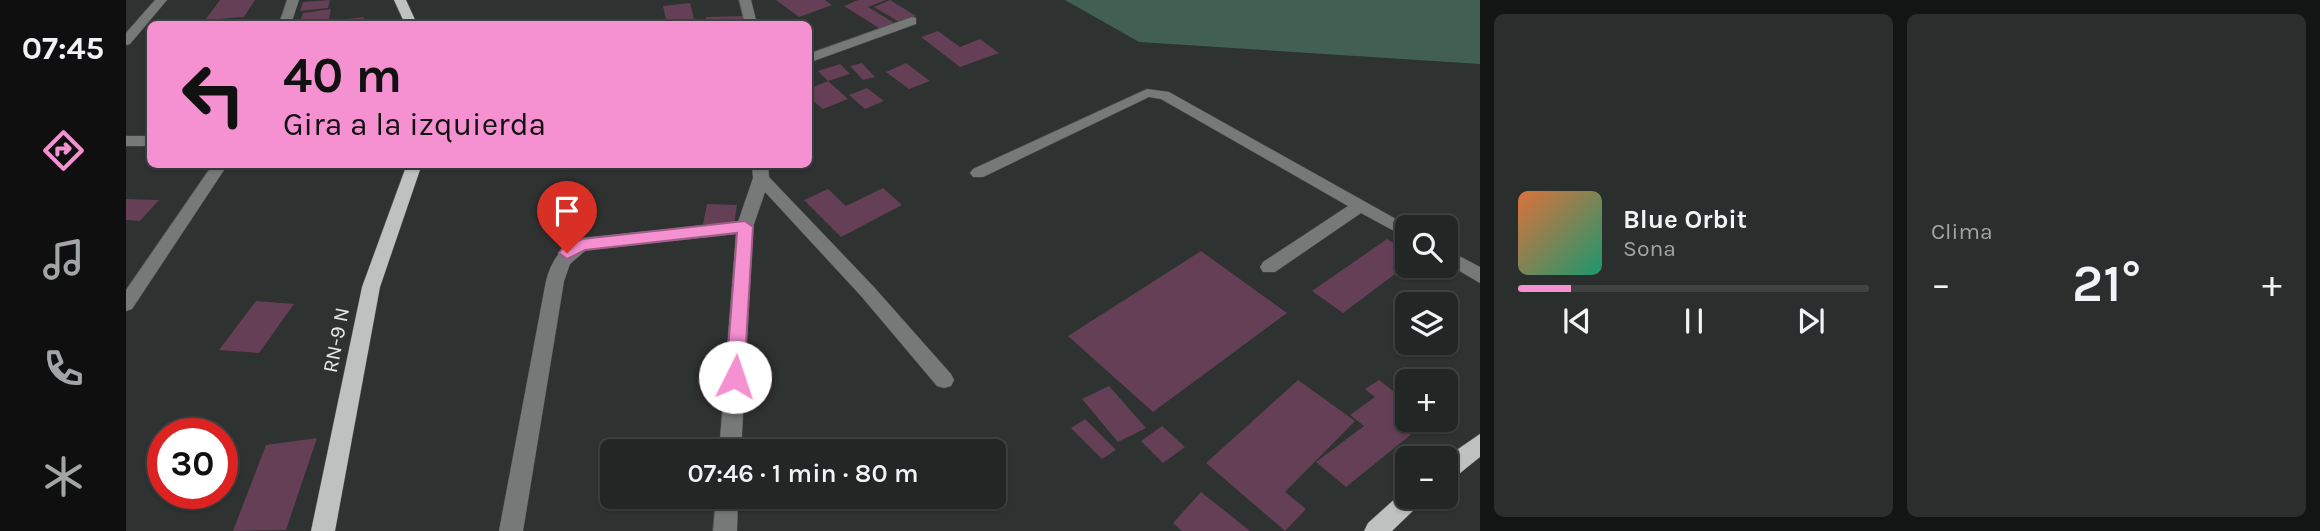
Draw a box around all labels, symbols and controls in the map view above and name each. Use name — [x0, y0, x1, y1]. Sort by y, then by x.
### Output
text: 07:45 — [22, 30, 104, 67]
text: 40 m — [283, 47, 402, 104]
icon: left — [168, 49, 259, 140]
text: Gira a la izquierda — [283, 106, 546, 143]
icon: directions — [39, 126, 88, 175]
pin — [537, 181, 597, 253]
icon: arrive — [548, 192, 586, 230]
text: Blue Orbit — [1623, 204, 1747, 235]
map controls — [1395, 215, 1458, 509]
button: search — [1395, 215, 1458, 278]
text: Clima — [1931, 218, 1993, 245]
icon: music — [39, 235, 88, 284]
text: Sona — [1623, 235, 1676, 262]
text: 21° — [2072, 253, 2141, 314]
text: − — [1931, 262, 1951, 307]
text: + — [2262, 262, 2282, 307]
button: layers — [1395, 292, 1458, 355]
icon: previous — [1558, 302, 1596, 340]
icon: pause — [1675, 302, 1713, 340]
icon: next — [1792, 302, 1830, 340]
street label: RN-9 N — [318, 305, 354, 375]
position arrow — [698, 340, 772, 414]
icon: phone — [39, 344, 88, 393]
button: + — [1395, 369, 1458, 432]
speed limit sign: 30 — [147, 418, 238, 509]
button: − — [1395, 446, 1458, 509]
icon: climate — [39, 452, 88, 501]
text: 07:46 · 1 min · 80 m — [687, 458, 919, 489]

